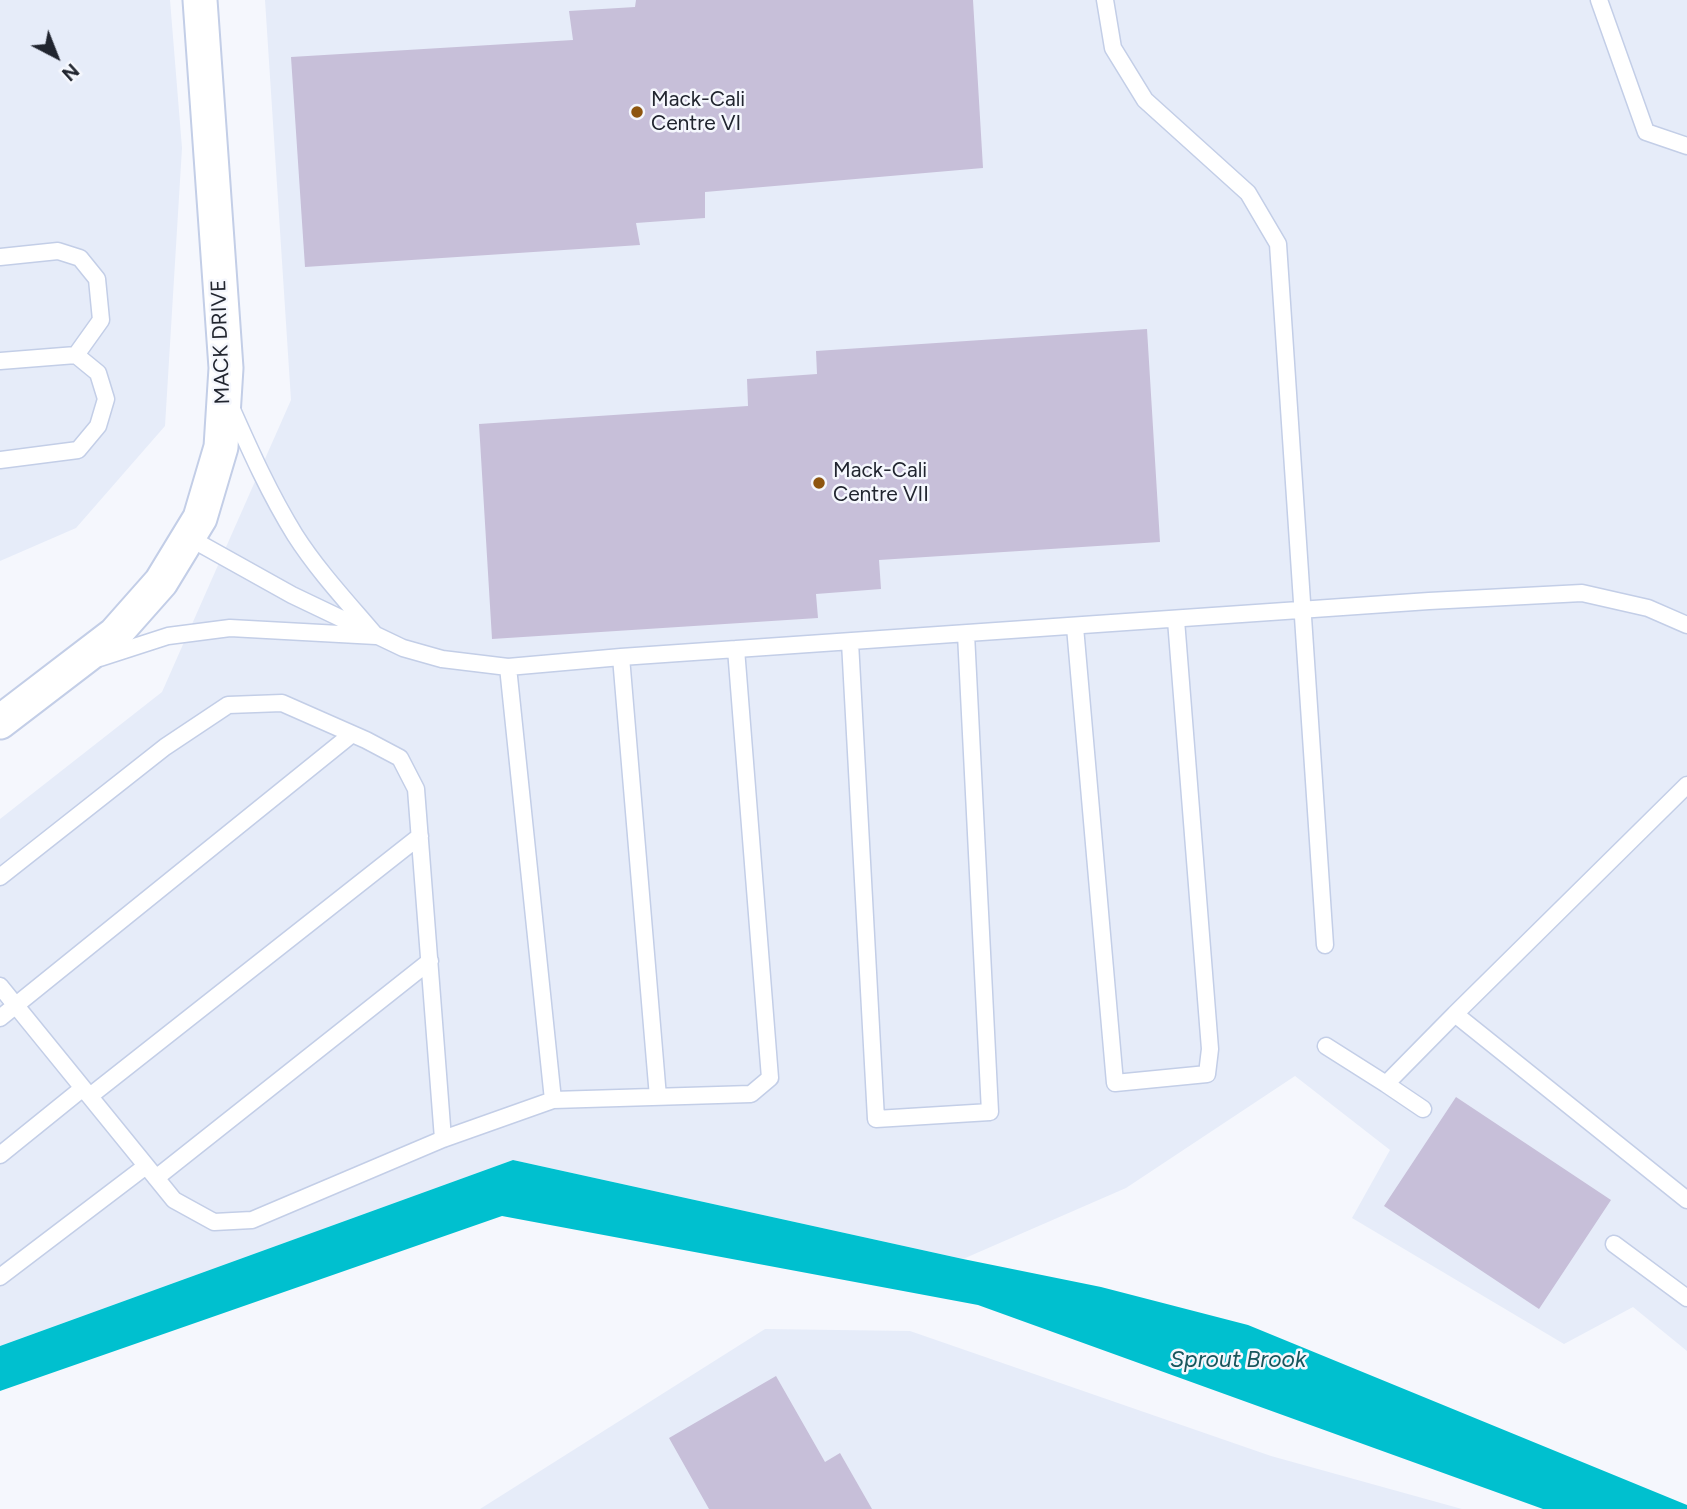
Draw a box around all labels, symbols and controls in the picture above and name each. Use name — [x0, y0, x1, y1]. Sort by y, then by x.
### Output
north arrow — [21, 21, 91, 91]
text: N — [57, 59, 84, 85]
place label: Mack-Cali Centre VI — [651, 87, 745, 137]
marker: Mack-Cali Centre VI — [629, 104, 645, 120]
street label: MACK DRIVE — [206, 279, 236, 405]
place label: Mack-Cali Centre VII — [833, 458, 929, 508]
marker: Mack-Cali Centre VII — [811, 475, 827, 491]
water label: Sprout Brook — [1170, 1346, 1306, 1374]

